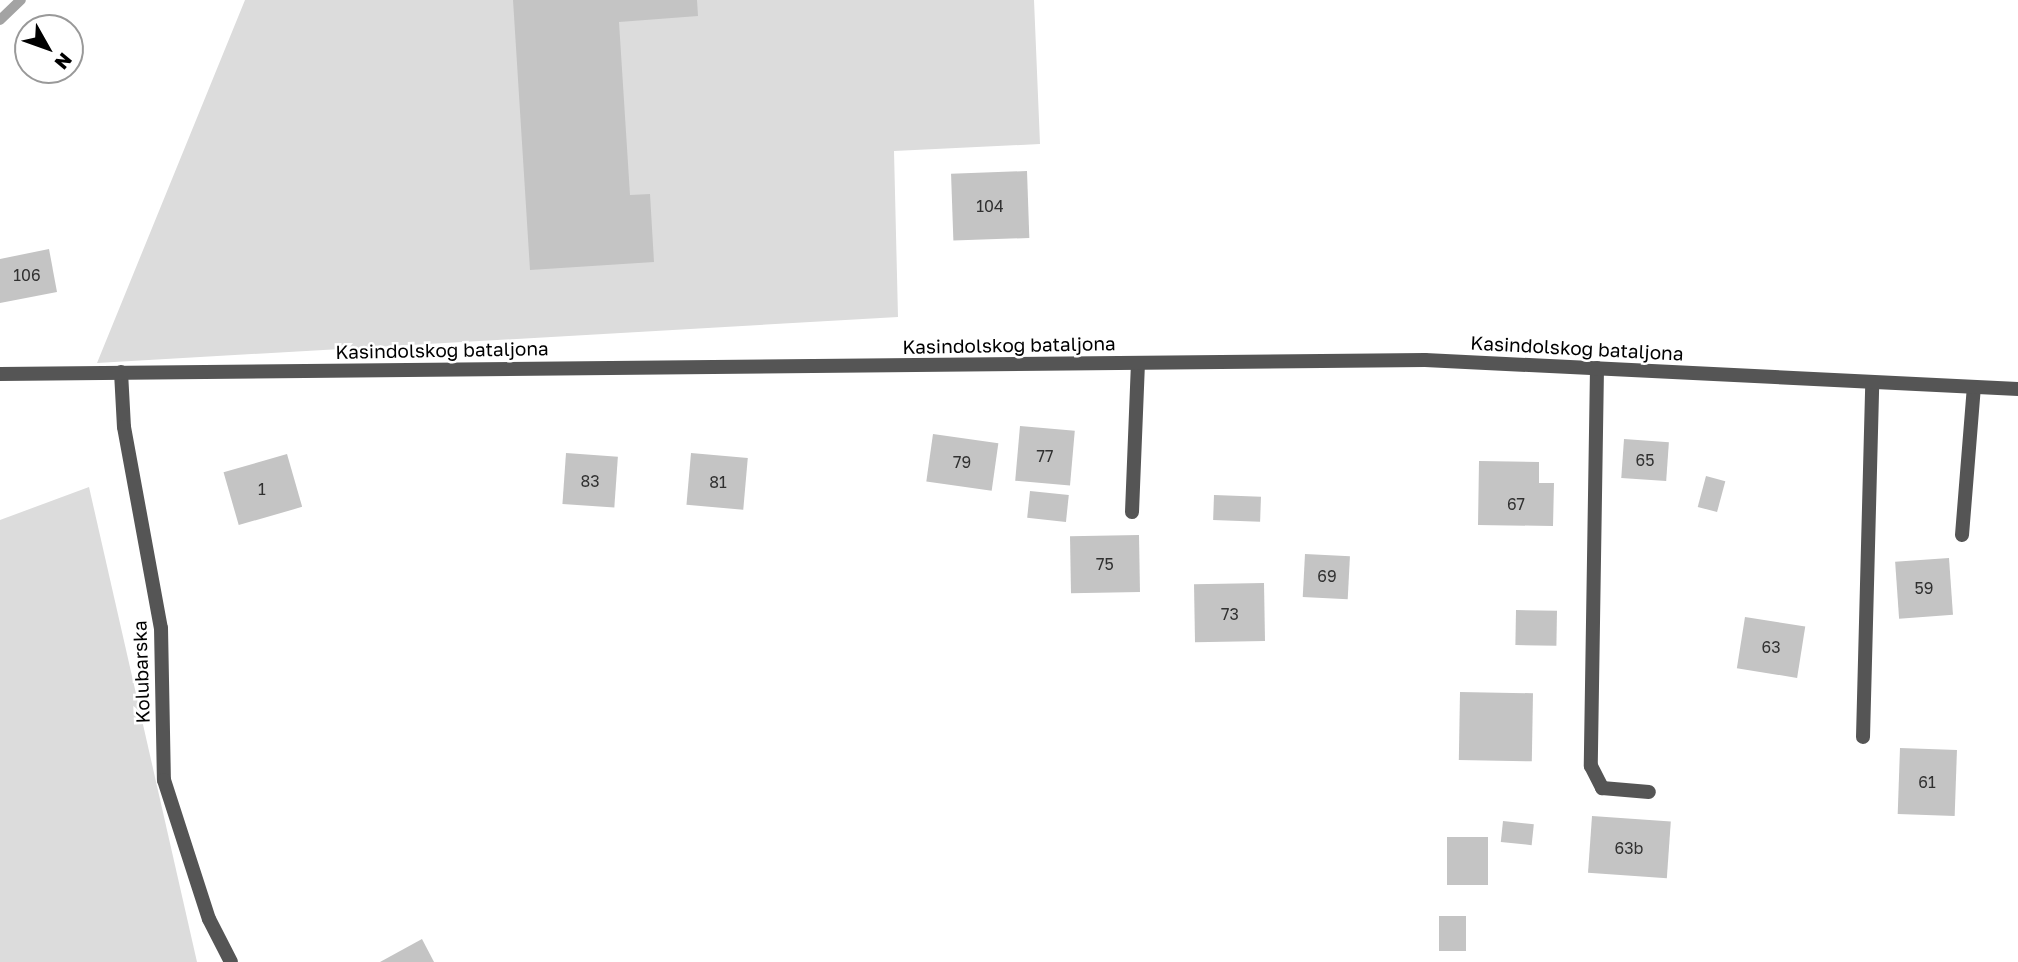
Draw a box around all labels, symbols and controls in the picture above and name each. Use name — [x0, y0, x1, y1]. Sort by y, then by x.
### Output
north arrow — [14, 14, 84, 84]
text: N — [50, 49, 77, 74]
house number: 104 — [976, 196, 1004, 216]
house number: 106 — [13, 265, 41, 285]
street label: Kasindolskog bataljona — [1470, 331, 1684, 365]
street label: Kasindolskog bataljona — [902, 332, 1116, 358]
street label: Kasindolskog bataljona — [335, 337, 549, 363]
house number: 77 — [1037, 446, 1053, 466]
house number: 65 — [1636, 450, 1654, 470]
house number: 79 — [953, 452, 971, 472]
house number: 83 — [580, 471, 600, 491]
house number: 81 — [709, 472, 727, 492]
house number: 1 — [258, 479, 266, 499]
house number: 67 — [1507, 494, 1525, 514]
house number: 75 — [1096, 554, 1114, 574]
house number: 69 — [1317, 566, 1337, 586]
house number: 59 — [1915, 578, 1933, 598]
house number: 73 — [1221, 604, 1239, 624]
street label: Kolubarska — [128, 620, 154, 724]
house number: 63 — [1761, 637, 1781, 657]
house number: 61 — [1918, 772, 1936, 792]
house number: 63b — [1615, 838, 1643, 858]

